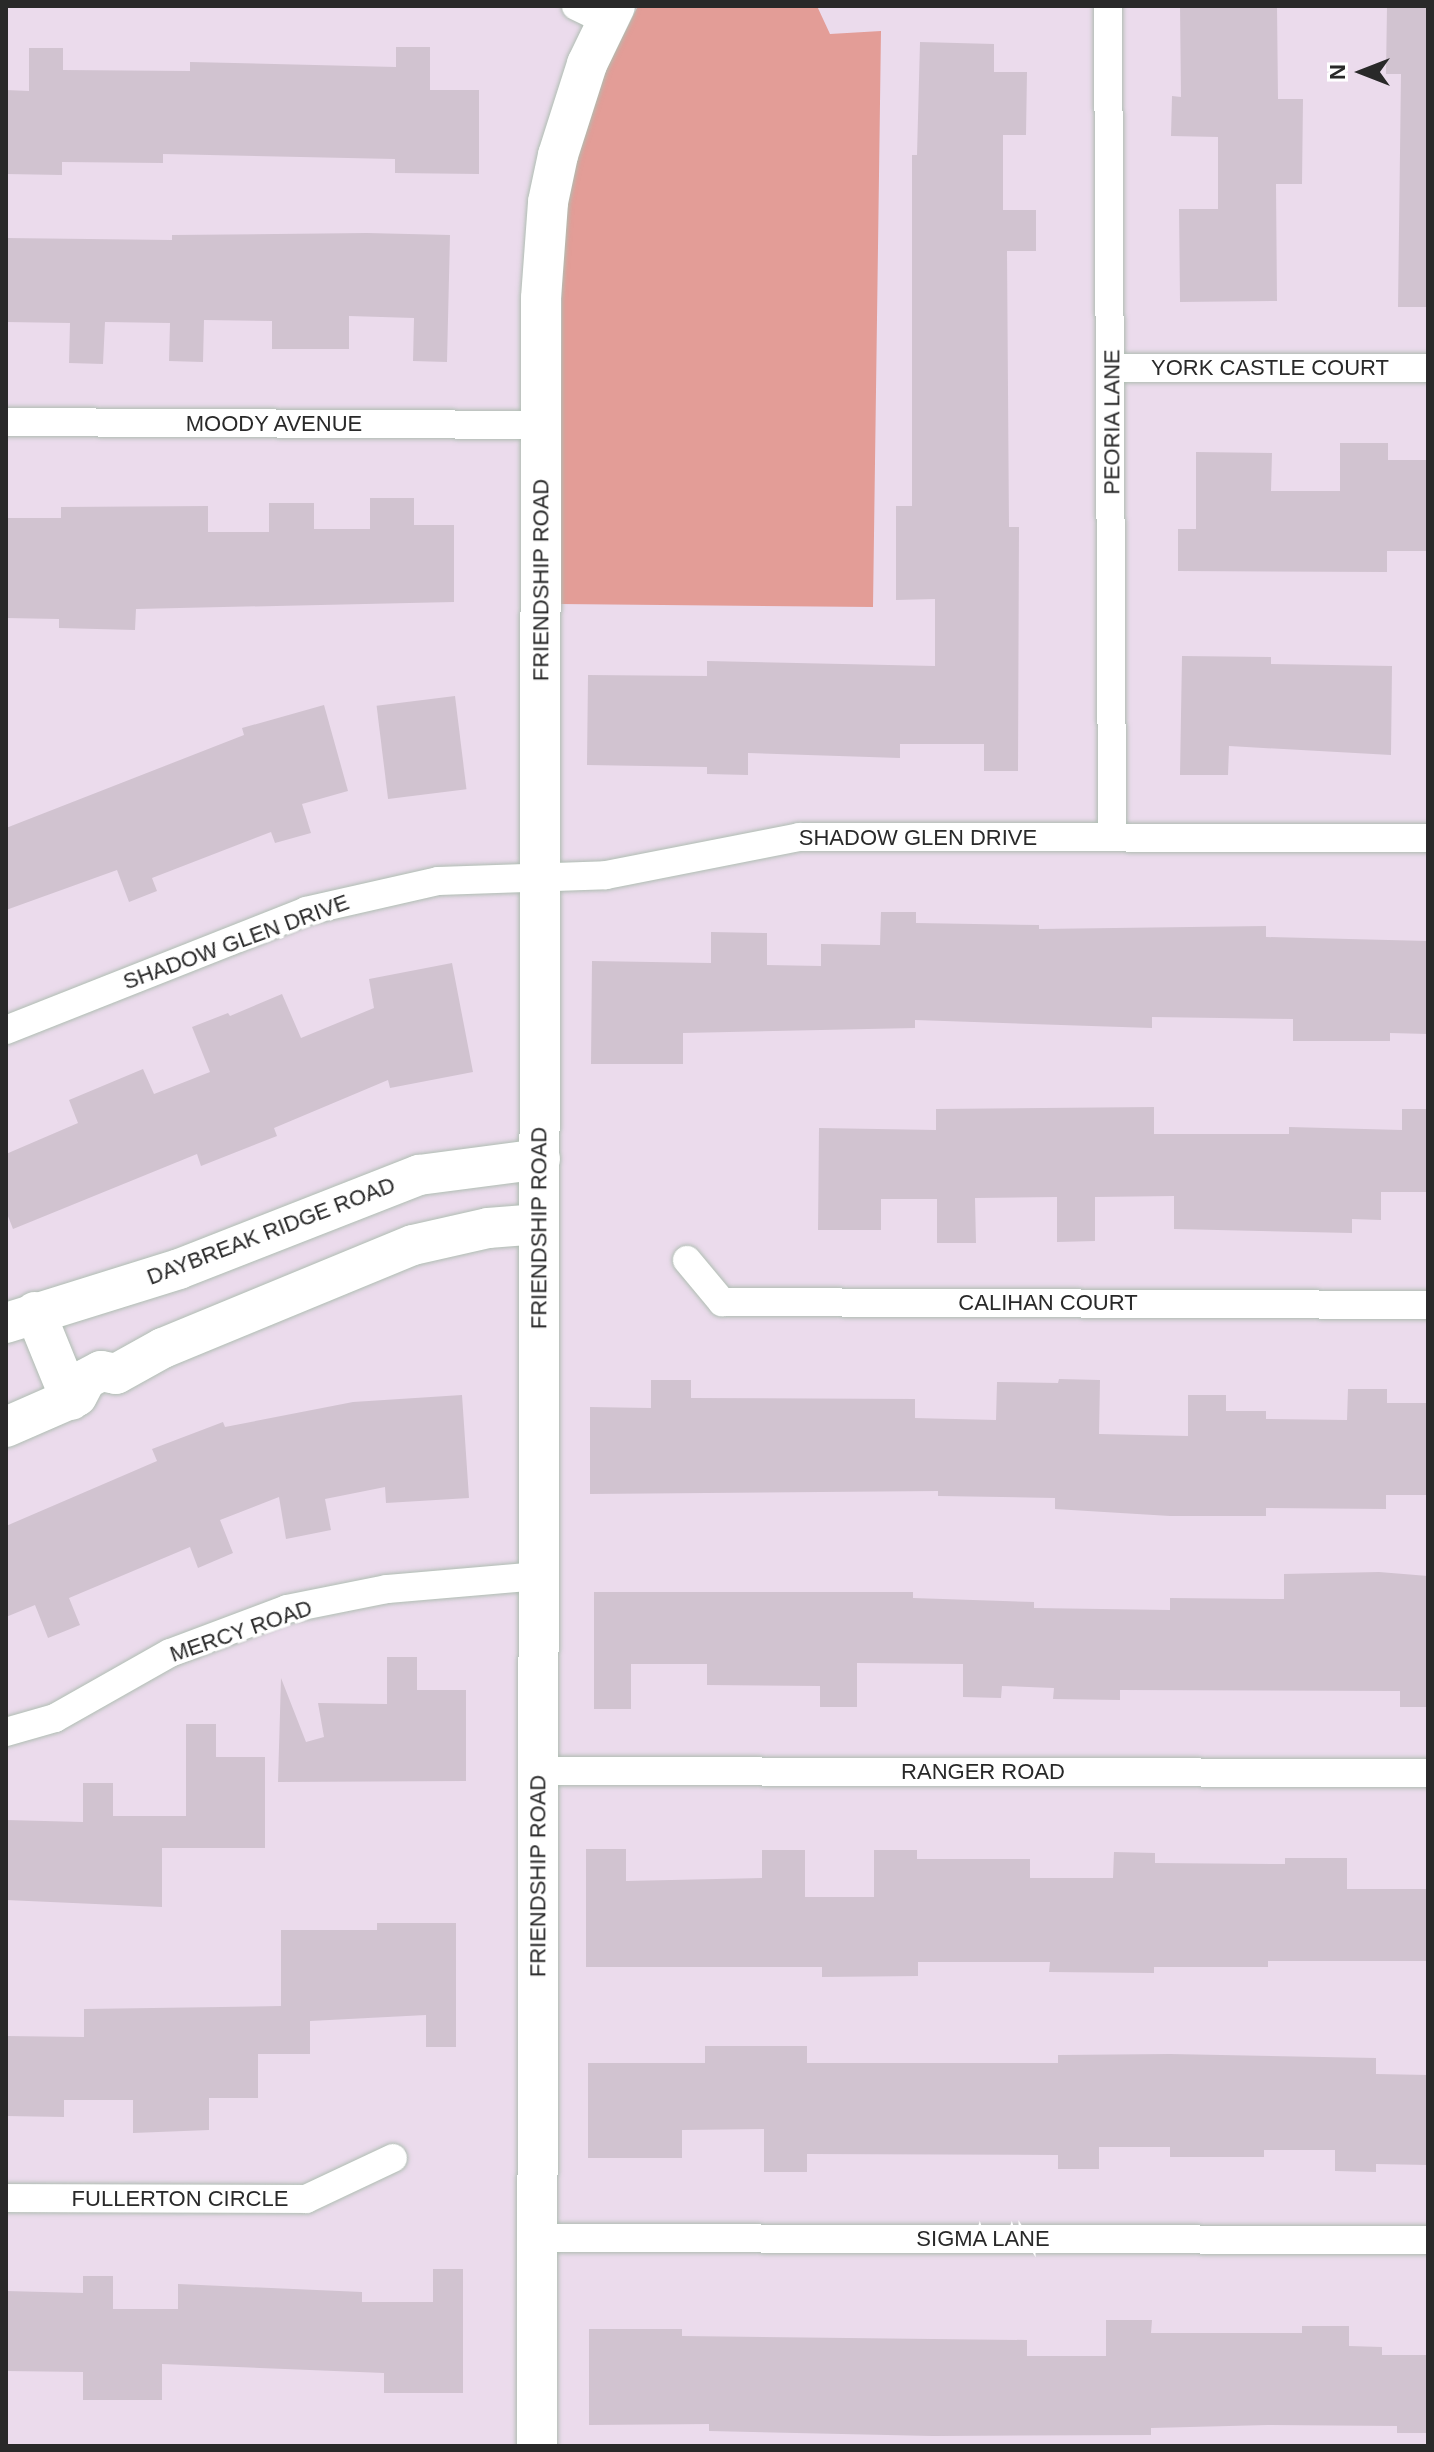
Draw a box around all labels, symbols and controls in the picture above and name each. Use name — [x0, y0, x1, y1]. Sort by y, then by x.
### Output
north arrow — [1322, 32, 1402, 112]
text: N — [1325, 64, 1350, 80]
street label: PEORIA LANE — [1099, 349, 1125, 495]
street label: YORK CASTLE COURT — [1151, 355, 1389, 381]
street label: MOODY AVENUE — [185, 411, 363, 437]
street label: FRIENDSHIP ROAD — [528, 479, 554, 681]
street label: SHADOW GLEN DRIVE — [799, 825, 1037, 851]
street label: SHADOW GLEN DRIVE — [119, 889, 353, 995]
street label: FRIENDSHIP ROAD — [526, 1127, 552, 1329]
street label: DAYBREAK RIDGE ROAD — [143, 1171, 399, 1291]
street label: CALIHAN COURT — [958, 1290, 1138, 1316]
street label: MERCY ROAD — [166, 1594, 316, 1668]
street label: RANGER ROAD — [901, 1759, 1065, 1785]
street label: FRIENDSHIP ROAD — [525, 1775, 551, 1977]
street label: FULLERTON CIRCLE — [72, 2186, 288, 2212]
street label: SIGMA LANE — [916, 2226, 1050, 2252]

